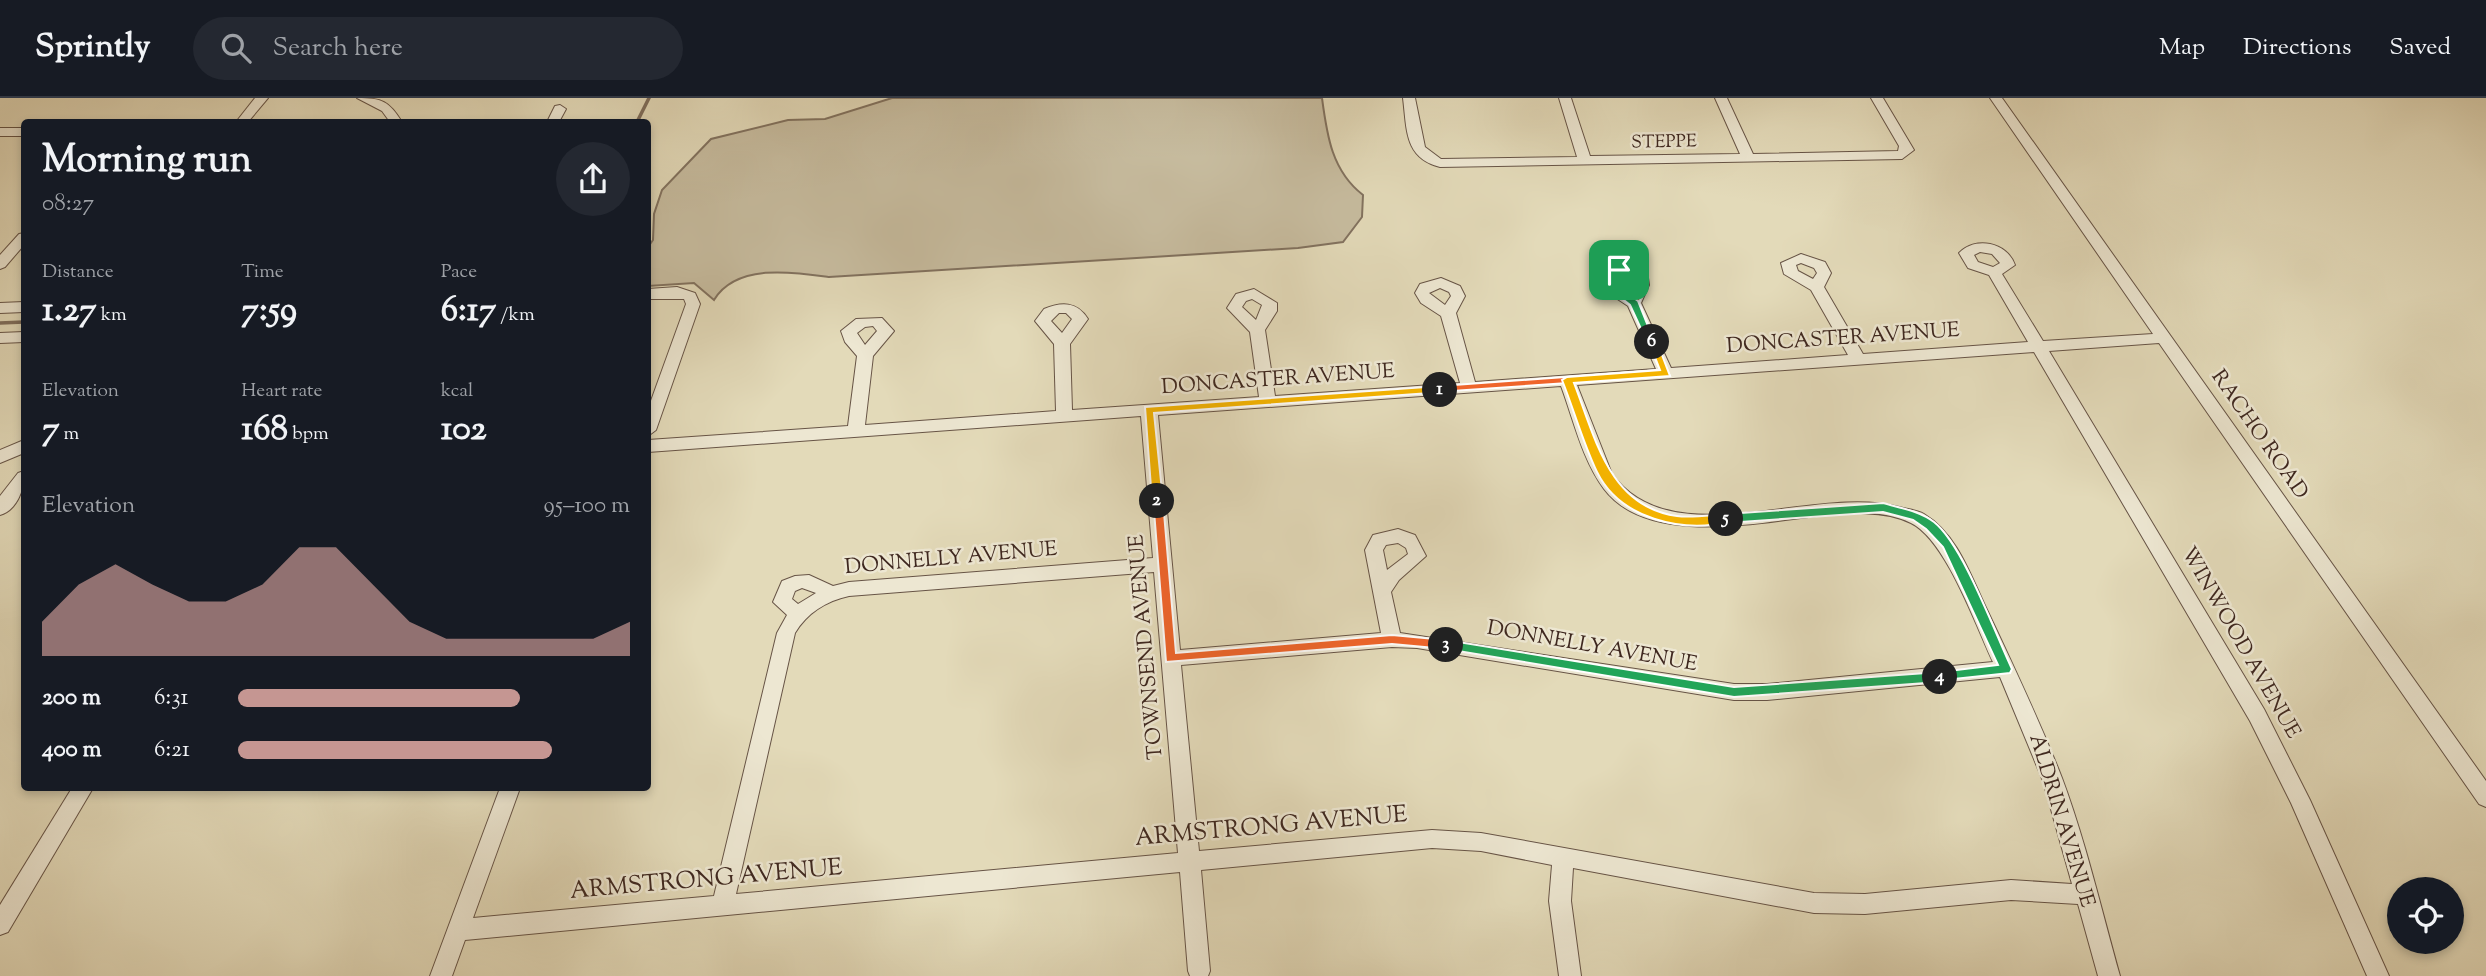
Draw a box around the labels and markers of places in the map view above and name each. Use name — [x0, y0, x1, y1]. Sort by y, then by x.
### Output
pin — [1589, 240, 1649, 300]
pin: 6 — [1634, 324, 1670, 360]
pin: 1 — [1422, 372, 1458, 408]
pin: 2 — [1140, 484, 1174, 518]
pin: 5 — [1708, 502, 1744, 536]
pin: 3 — [1428, 628, 1464, 662]
pin: 4 — [1923, 660, 1958, 694]

